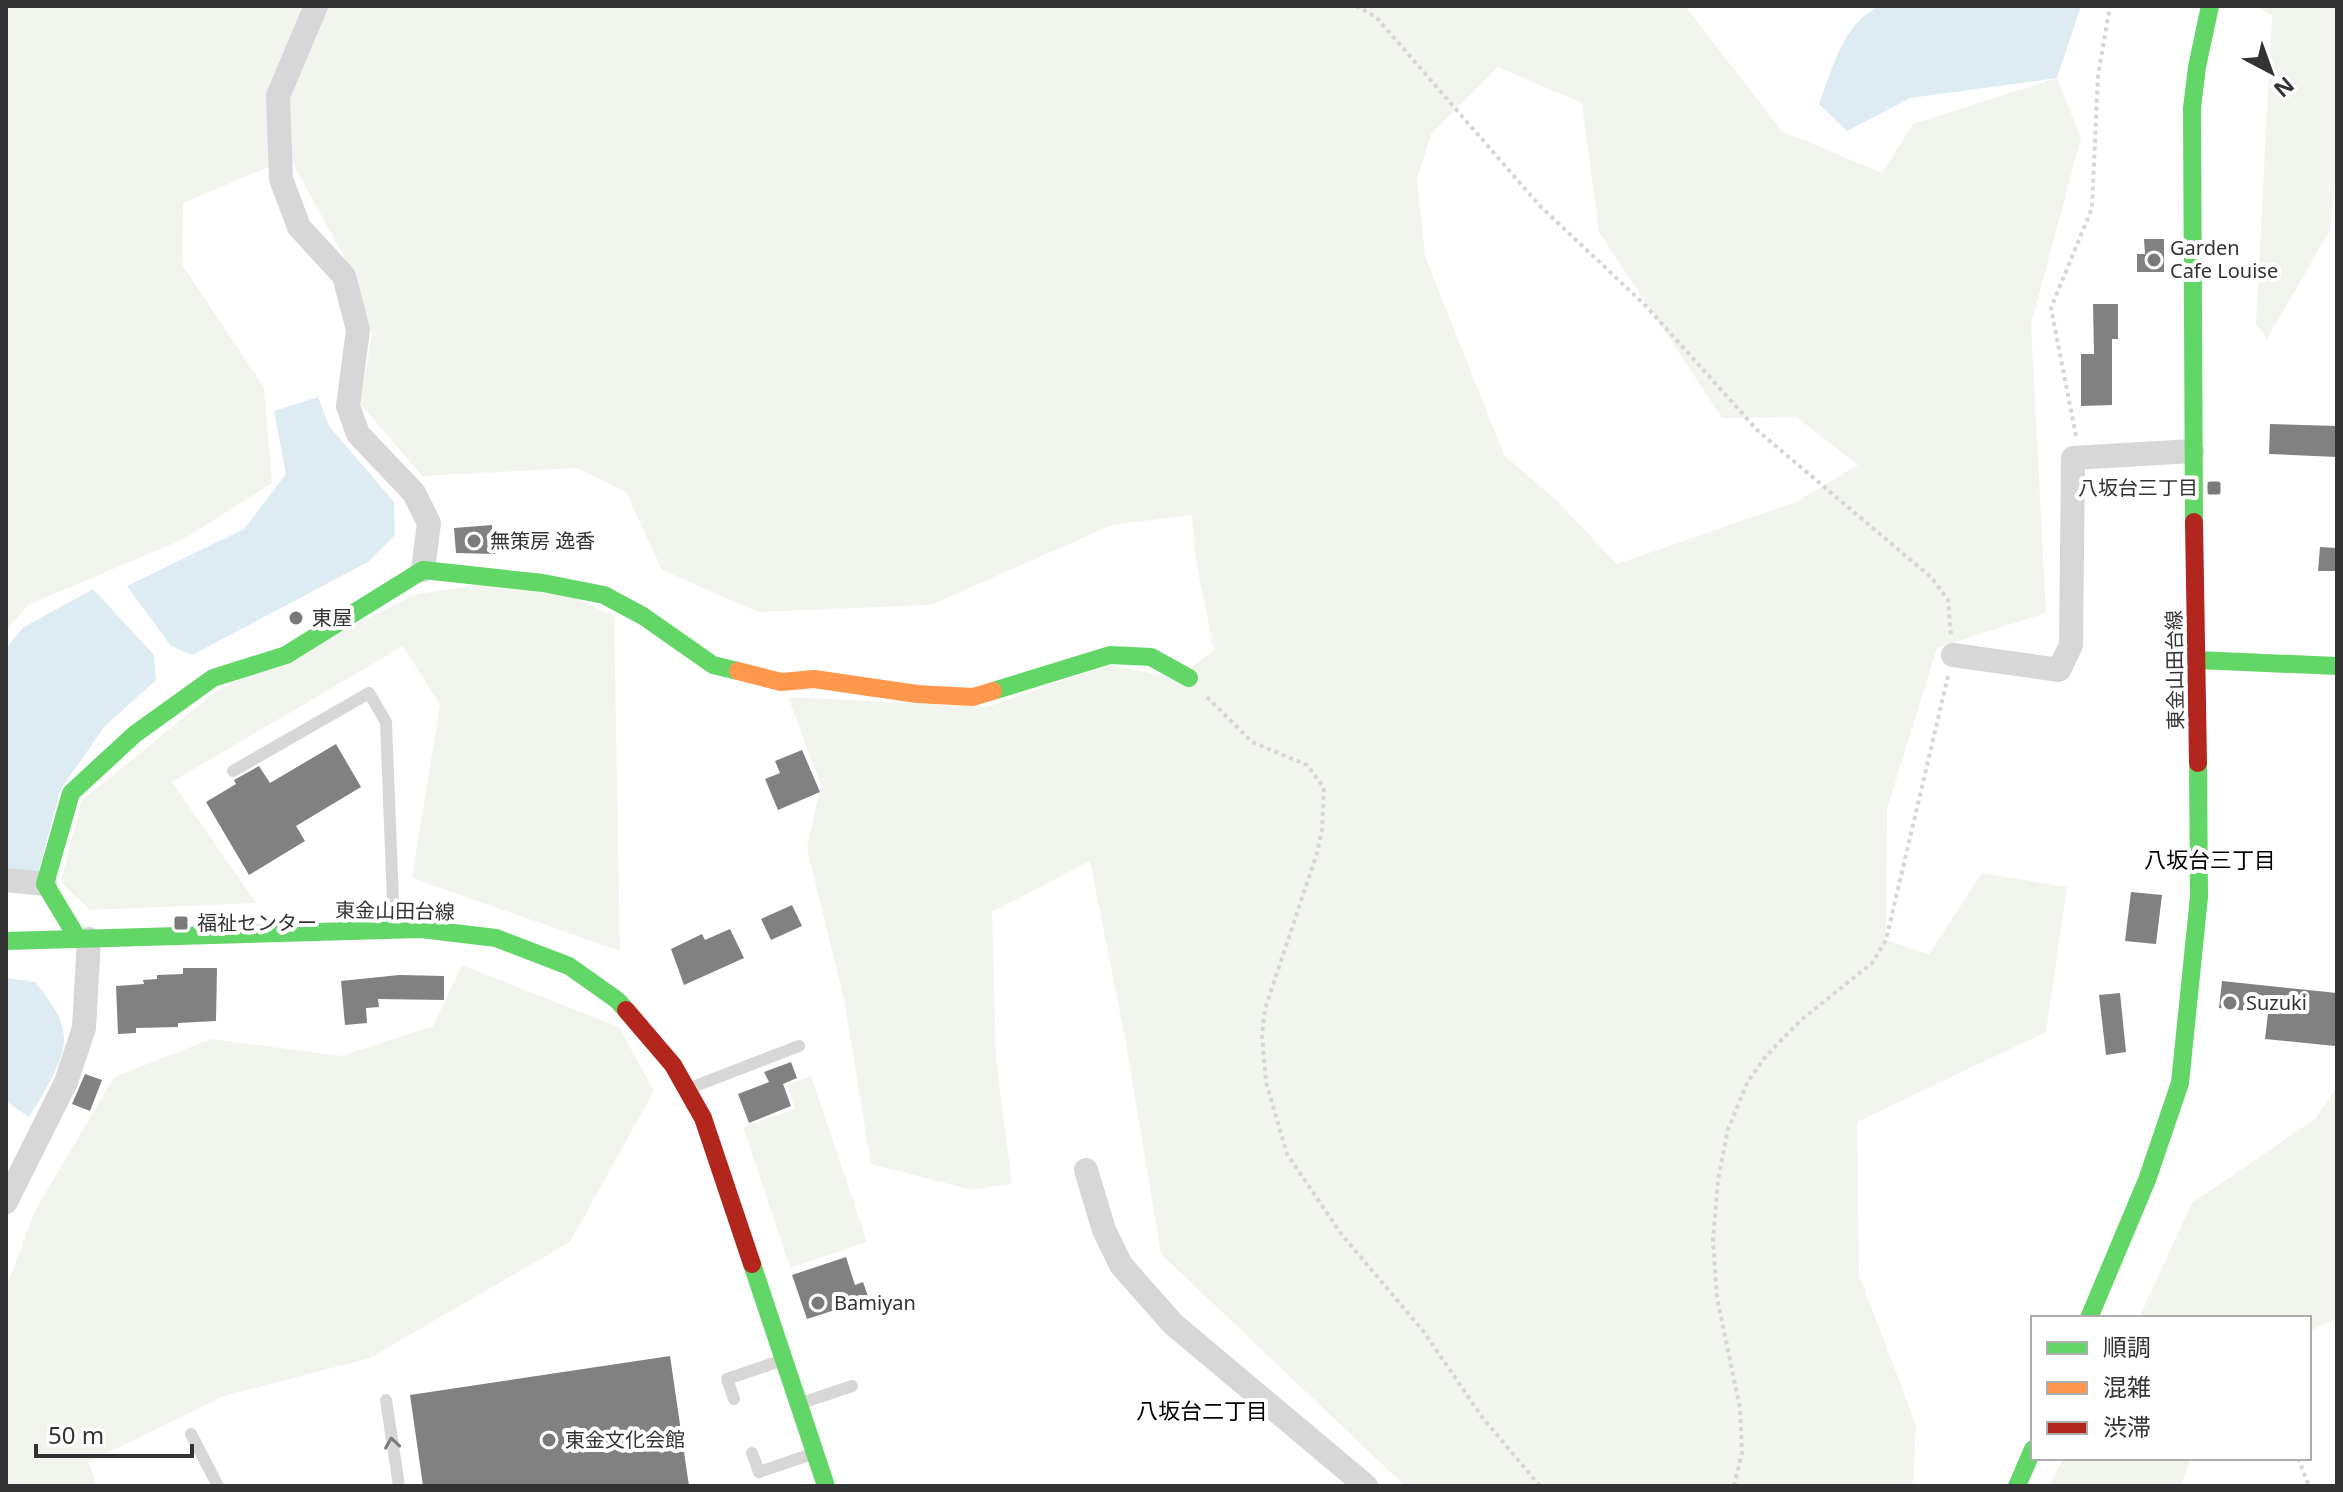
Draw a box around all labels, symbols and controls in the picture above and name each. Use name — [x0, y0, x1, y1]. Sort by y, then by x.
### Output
north arrow — [2231, 32, 2311, 112]
text: N — [2268, 71, 2301, 105]
place label: Garden Cafe Louise — [2170, 234, 2278, 284]
marker: Garden Cafe Louise — [2145, 251, 2163, 269]
place label: 八坂台三丁目 — [2078, 474, 2198, 501]
marker: 八坂台三丁目 — [2205, 479, 2223, 497]
place label: 無策房 逸香 — [490, 527, 595, 554]
marker: 無策房 逸香 — [465, 532, 483, 550]
place label: 東屋 — [312, 604, 352, 631]
marker: 東屋 — [287, 609, 305, 627]
street label: 東金山田台線 — [2160, 610, 2189, 730]
district label: 八坂台三丁目 — [2144, 844, 2276, 874]
street label: 東金山田台線 — [335, 896, 455, 925]
place label: 福祉センター — [197, 909, 317, 936]
marker: 福祉センター — [172, 914, 190, 932]
place label: Suzuki — [2246, 989, 2307, 1016]
marker: Suzuki — [2221, 994, 2239, 1012]
place label: Bamiyan — [834, 1289, 916, 1316]
marker: Bamiyan — [809, 1294, 827, 1312]
legend — [2031, 1316, 2311, 1460]
text: 順調 — [2103, 1330, 2151, 1363]
text: 混雑 — [2103, 1370, 2151, 1403]
district label: 八坂台二丁目 — [1136, 1395, 1268, 1425]
scale bar — [36, 1408, 192, 1458]
text: 渋滞 — [2103, 1410, 2151, 1443]
text: 50 m — [48, 1418, 104, 1451]
place label: 東金文化会館 — [565, 1426, 685, 1453]
marker: 東金文化会館 — [540, 1431, 558, 1449]
one-way arrow — [384, 1436, 401, 1450]

